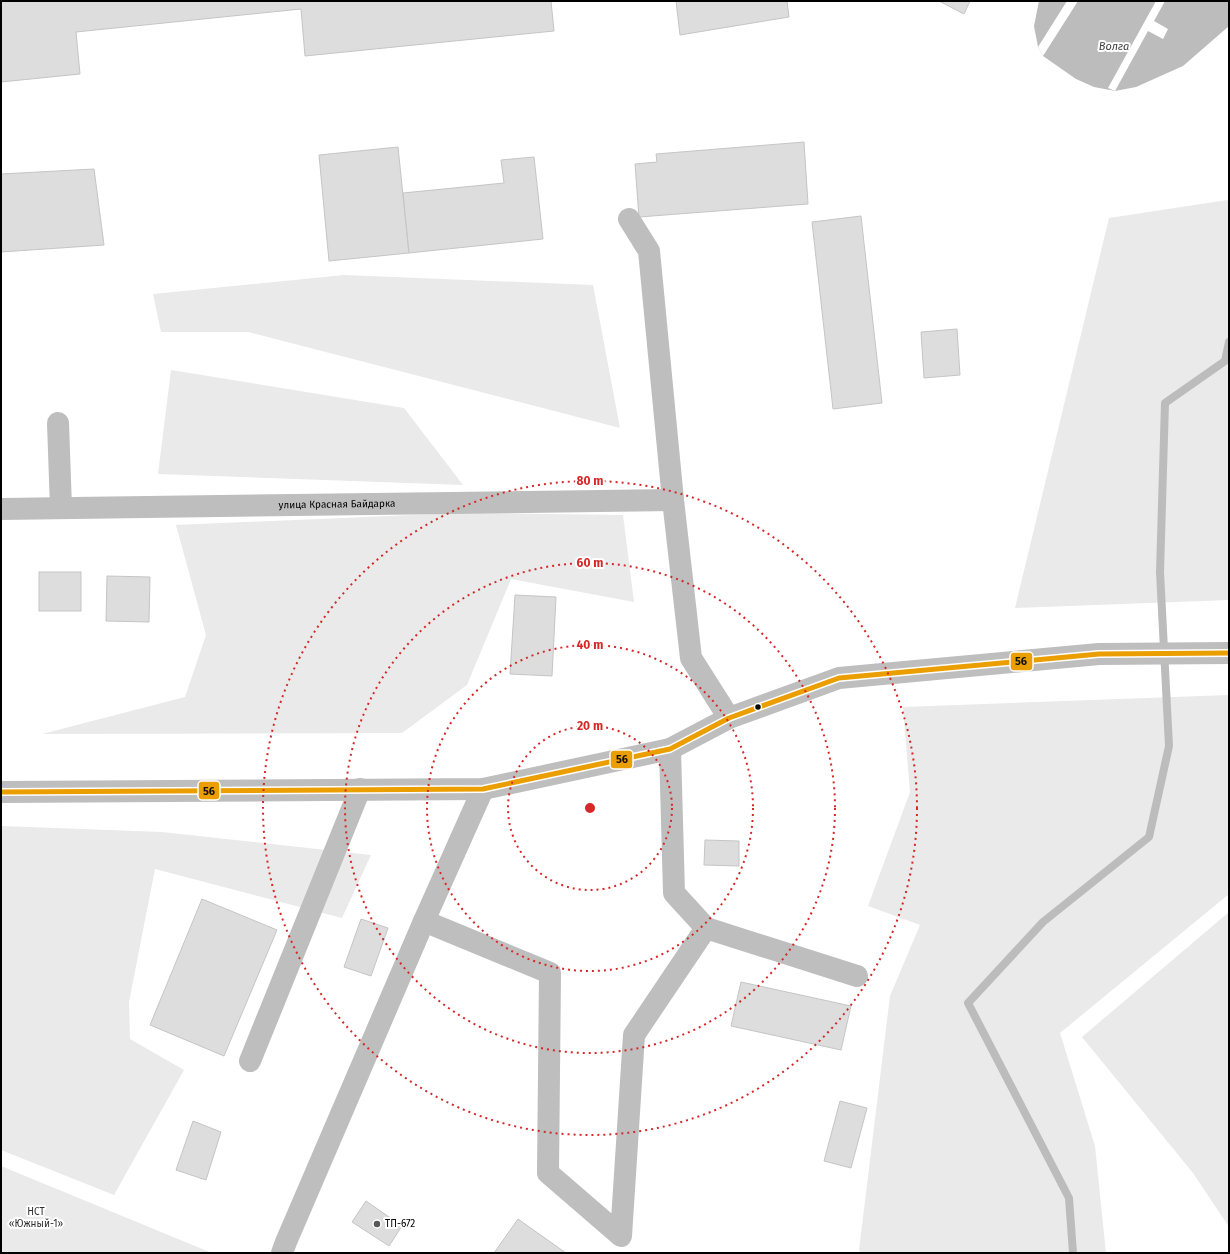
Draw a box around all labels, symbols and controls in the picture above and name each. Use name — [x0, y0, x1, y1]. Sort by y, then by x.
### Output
water label: Волга — [1099, 40, 1129, 53]
text: 80 m — [577, 474, 603, 488]
street label: улица Красная Байдарка — [278, 498, 395, 511]
text: 60 m — [577, 556, 603, 570]
text: 40 m — [577, 638, 603, 652]
line badge: 56 — [1010, 652, 1033, 671]
text: 56 — [1015, 655, 1027, 668]
unlabelled marker — [753, 702, 763, 712]
text: 20 m — [577, 719, 603, 733]
line badge: 56 — [610, 750, 633, 769]
text: 56 — [616, 753, 628, 766]
line badge: 56 — [198, 781, 220, 800]
text: 56 — [203, 785, 215, 798]
centre of rings — [583, 801, 597, 815]
park label: НСТ «Южный-1» — [9, 1206, 64, 1230]
place label: ТП-672 — [385, 1218, 415, 1230]
marker: ТП-672 — [372, 1219, 382, 1229]

